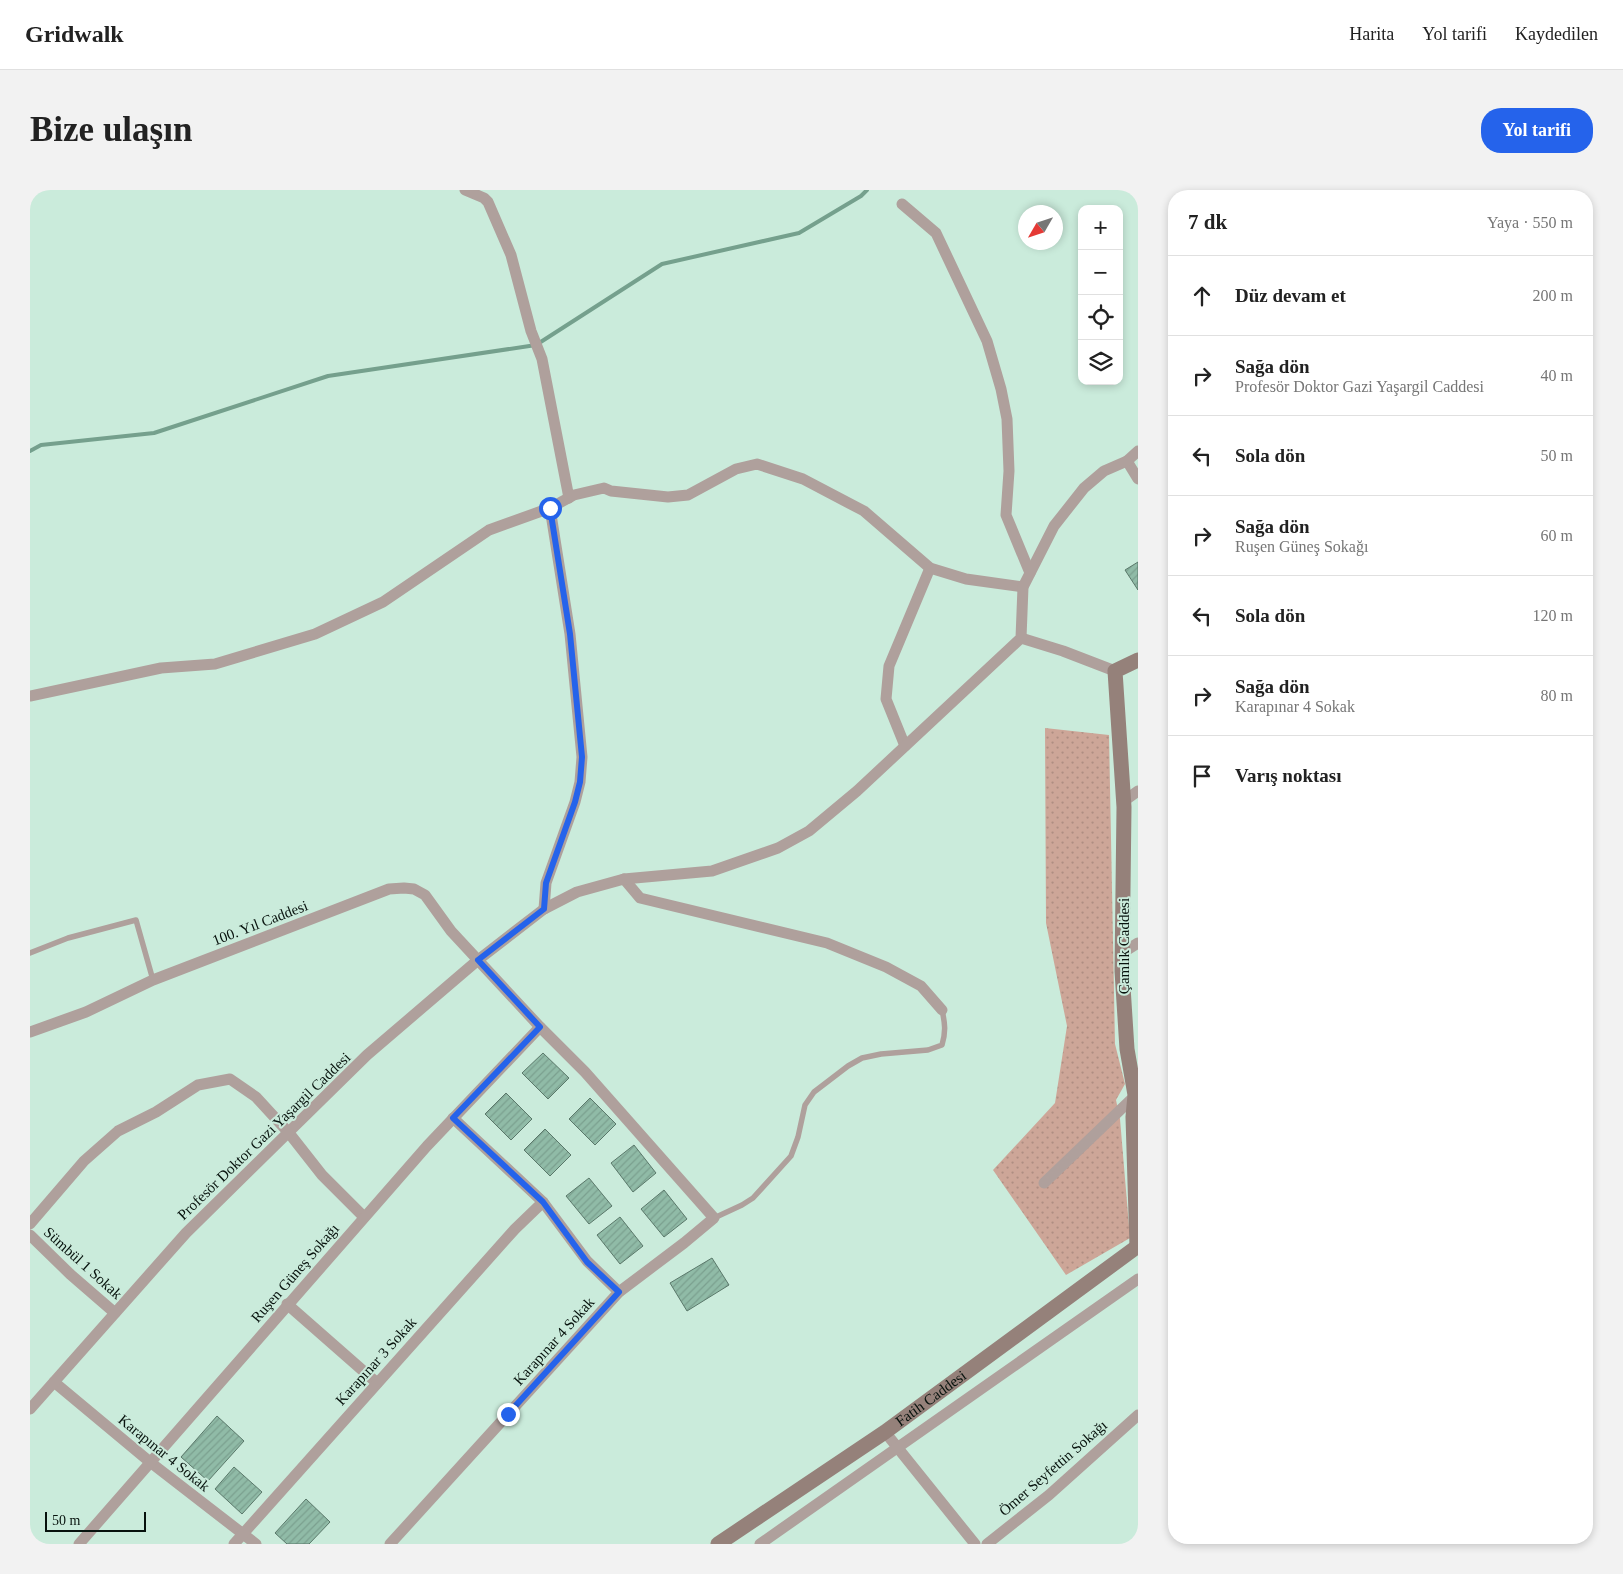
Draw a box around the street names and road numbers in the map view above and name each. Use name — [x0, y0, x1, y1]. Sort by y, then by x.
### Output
street label: 100. Yıl Caddesi — [210, 897, 310, 949]
street label: Çamlık Caddesi — [1116, 898, 1132, 994]
street label: Profesör Doktor Gazi Yaşargil Caddesi — [174, 1049, 354, 1223]
street label: Ruşen Güneş Sokağı — [248, 1221, 342, 1325]
street label: Sümbül 1 Sokak — [41, 1224, 126, 1302]
street label: Karapınar 4 Sokak — [510, 1293, 598, 1388]
street label: Karapınar 3 Sokak — [332, 1313, 420, 1408]
street label: Fatih Caddesi — [893, 1367, 969, 1429]
street label: Karapınar 4 Sokak — [115, 1411, 213, 1495]
street label: Ömer Seyfettin Sokağı — [996, 1417, 1110, 1519]

